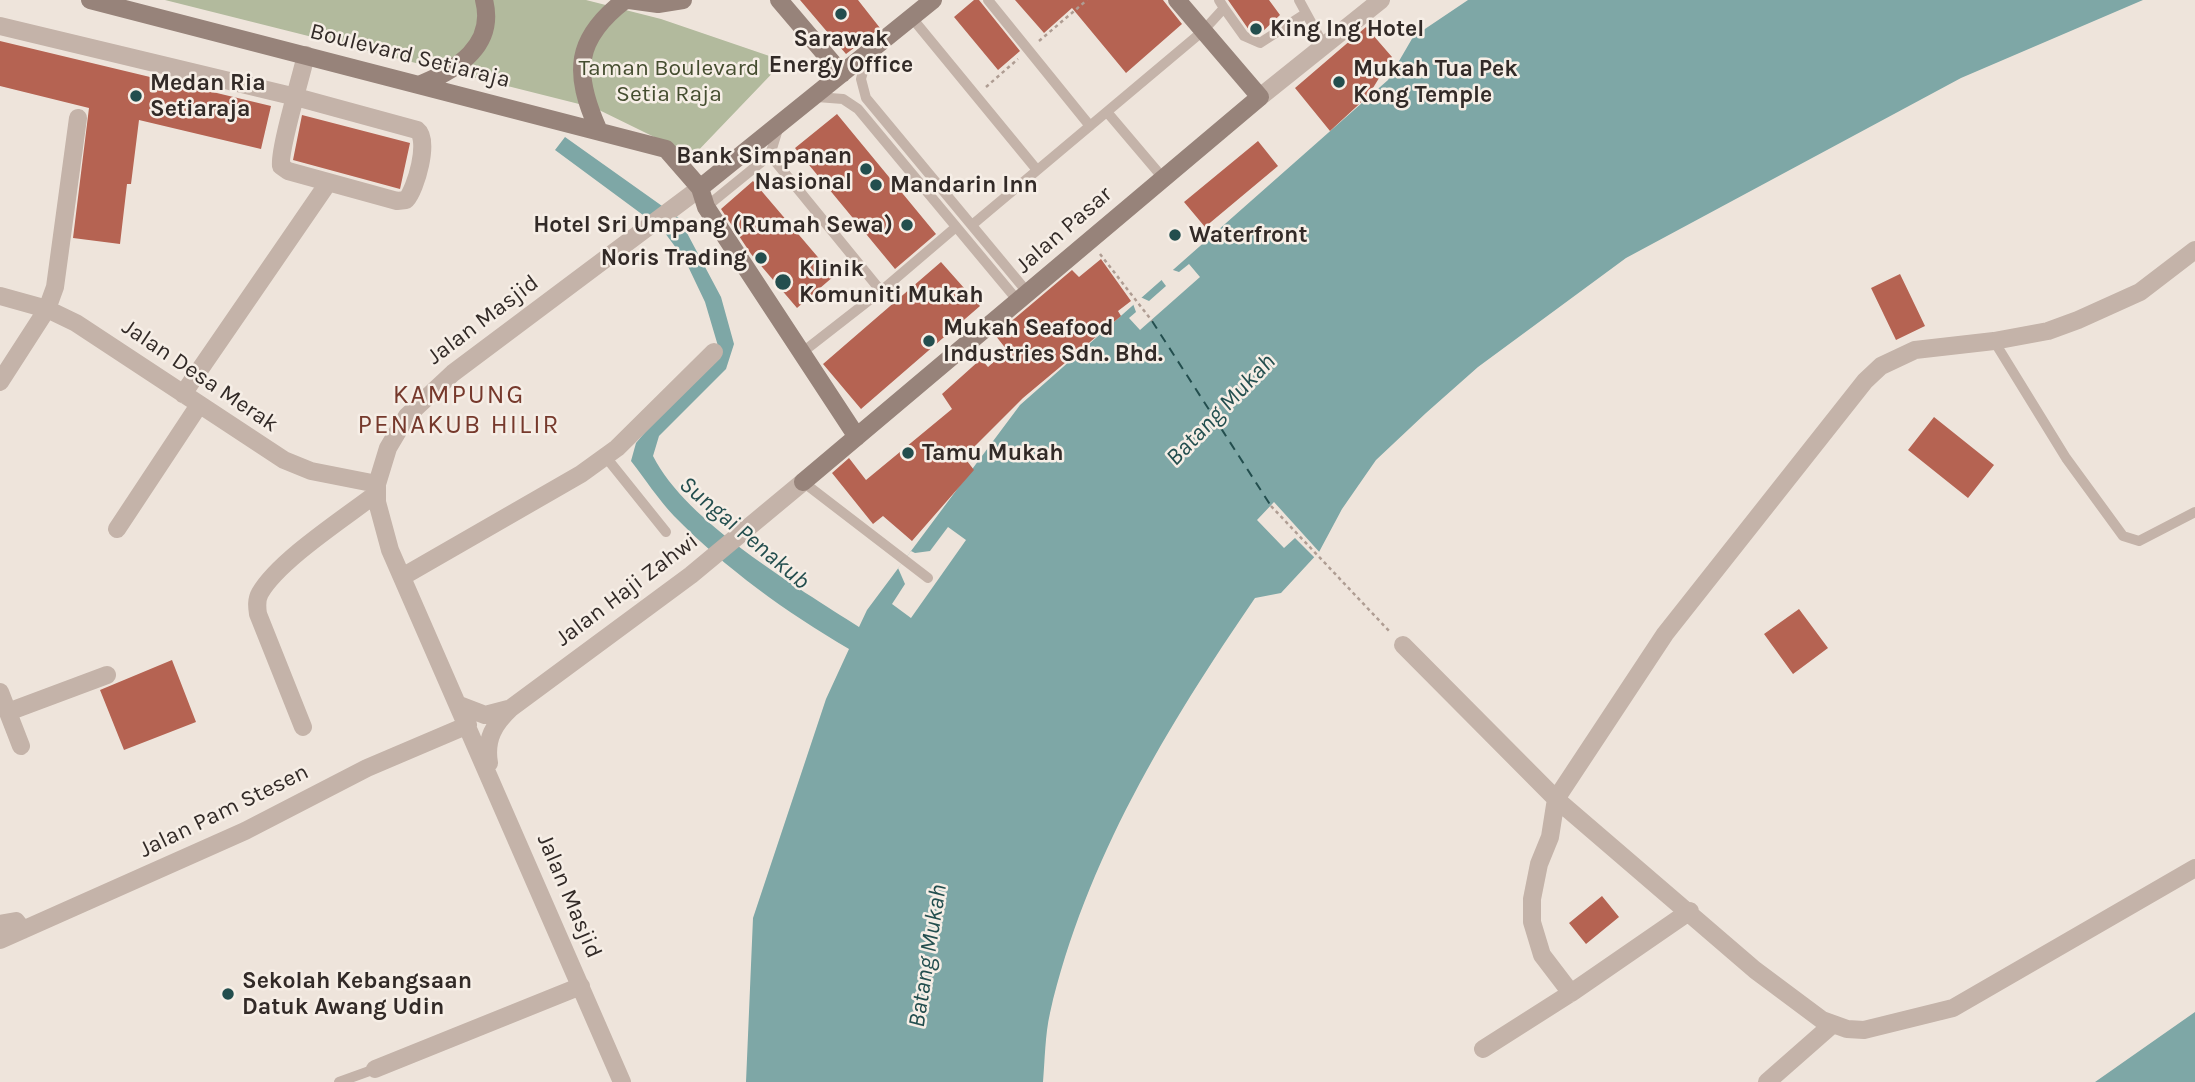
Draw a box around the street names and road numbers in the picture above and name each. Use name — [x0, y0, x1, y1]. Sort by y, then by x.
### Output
street label: Boulevard Setiaraja — [307, 18, 513, 94]
street label: Jalan Pasar — [1010, 181, 1118, 279]
street label: Jalan Masjid — [422, 269, 544, 371]
street label: Jalan Desa Merak — [117, 313, 283, 439]
street label: Jalan Haji Zahwi — [550, 527, 704, 653]
street label: Jalan Pam Stesen — [135, 758, 313, 864]
street label: Jalan Masjid — [530, 830, 608, 962]

